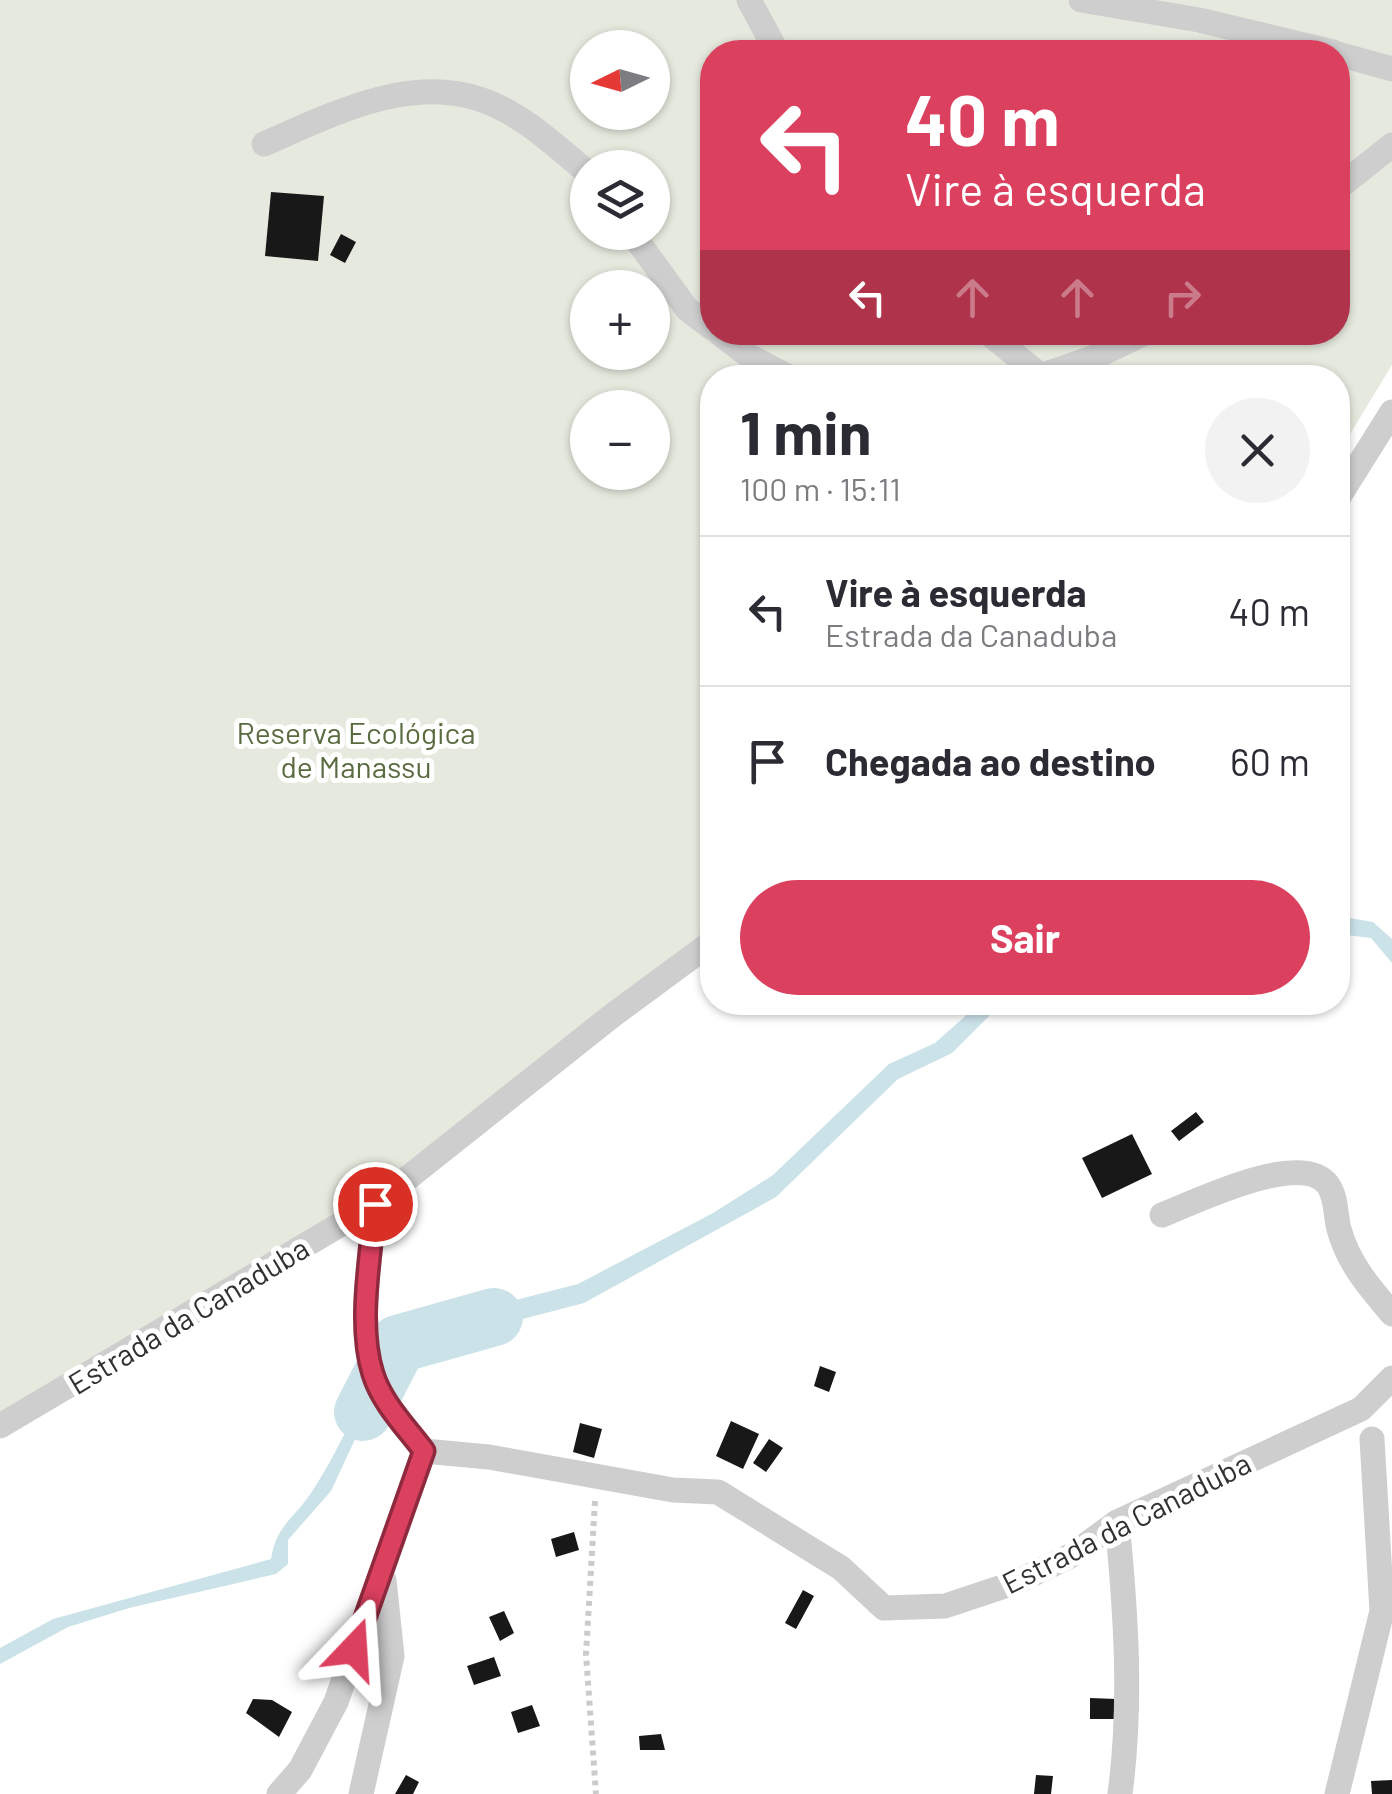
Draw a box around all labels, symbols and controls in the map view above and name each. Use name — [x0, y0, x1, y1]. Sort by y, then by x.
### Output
north arrow — [570, 30, 670, 130]
map controls — [570, 30, 670, 490]
text: 40 m — [905, 76, 1060, 160]
icon: left — [740, 80, 870, 210]
button: layers — [570, 150, 670, 250]
text: Vire à esquerda — [905, 161, 1206, 215]
button: + — [570, 270, 670, 370]
icon: left — [840, 270, 895, 325]
icon: ahead — [945, 270, 1000, 325]
icon: ahead — [1050, 270, 1105, 325]
icon: right — [1155, 270, 1210, 325]
button: − — [570, 390, 670, 490]
text: 1 min — [740, 395, 871, 467]
button: close — [1205, 398, 1310, 503]
text: 100 m · 15:11 — [740, 469, 901, 507]
text: Vire à esquerda — [825, 569, 1087, 615]
icon: left — [740, 584, 795, 639]
text: 40 m — [1229, 588, 1310, 634]
text: Estrada da Canaduba — [825, 615, 1117, 653]
park label: Reserva Ecológica de Manassu — [236, 714, 476, 784]
icon: arrive — [740, 734, 795, 789]
text: Chegada ao destino — [825, 738, 1156, 784]
text: 60 m — [1230, 738, 1310, 784]
button: Sair — [740, 880, 1310, 995]
pin — [333, 1162, 418, 1247]
icon: arrive — [348, 1177, 403, 1232]
street label: Estrada da Canaduba — [61, 1229, 315, 1401]
street label: Estrada da Canaduba — [996, 1444, 1256, 1600]
position arrow — [302, 1597, 406, 1701]

